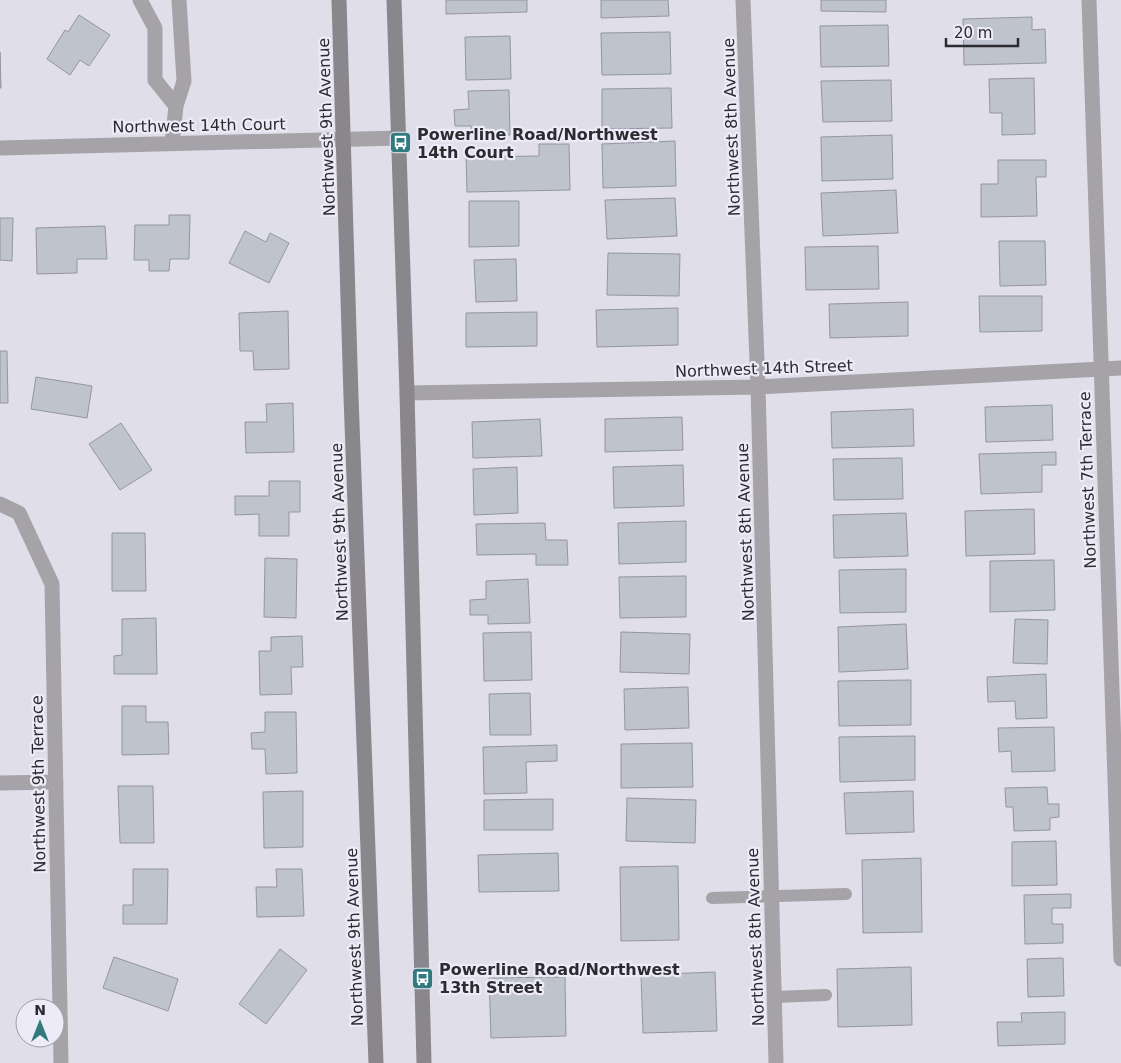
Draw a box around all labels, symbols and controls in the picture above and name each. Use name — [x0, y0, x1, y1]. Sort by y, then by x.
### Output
scale bar — [946, 15, 1018, 47]
text: 20 m — [954, 24, 992, 42]
street label: Northwest 9th Avenue — [314, 37, 339, 217]
street label: Northwest 8th Avenue — [719, 37, 744, 217]
street label: Northwest 14th Court — [112, 114, 286, 137]
place label: Powerline Road/Northwest 14th Court — [417, 125, 658, 162]
bus stop icon: Powerline Road/Northwest 14th Court — [389, 131, 413, 155]
street label: Northwest 14th Street — [675, 356, 853, 381]
street label: Northwest 7th Terrace — [1075, 391, 1100, 569]
street label: Northwest 9th Avenue — [327, 442, 352, 622]
street label: Northwest 8th Avenue — [733, 442, 758, 622]
street label: Northwest 9th Terrace — [27, 695, 50, 873]
street label: Northwest 9th Avenue — [342, 847, 367, 1027]
street label: Northwest 8th Avenue — [743, 847, 768, 1027]
place label: Powerline Road/Northwest 13th Street — [439, 960, 680, 997]
bus stop icon: Powerline Road/Northwest 13th Street — [411, 966, 435, 990]
north arrow — [15, 998, 65, 1048]
text: N — [34, 1002, 46, 1018]

